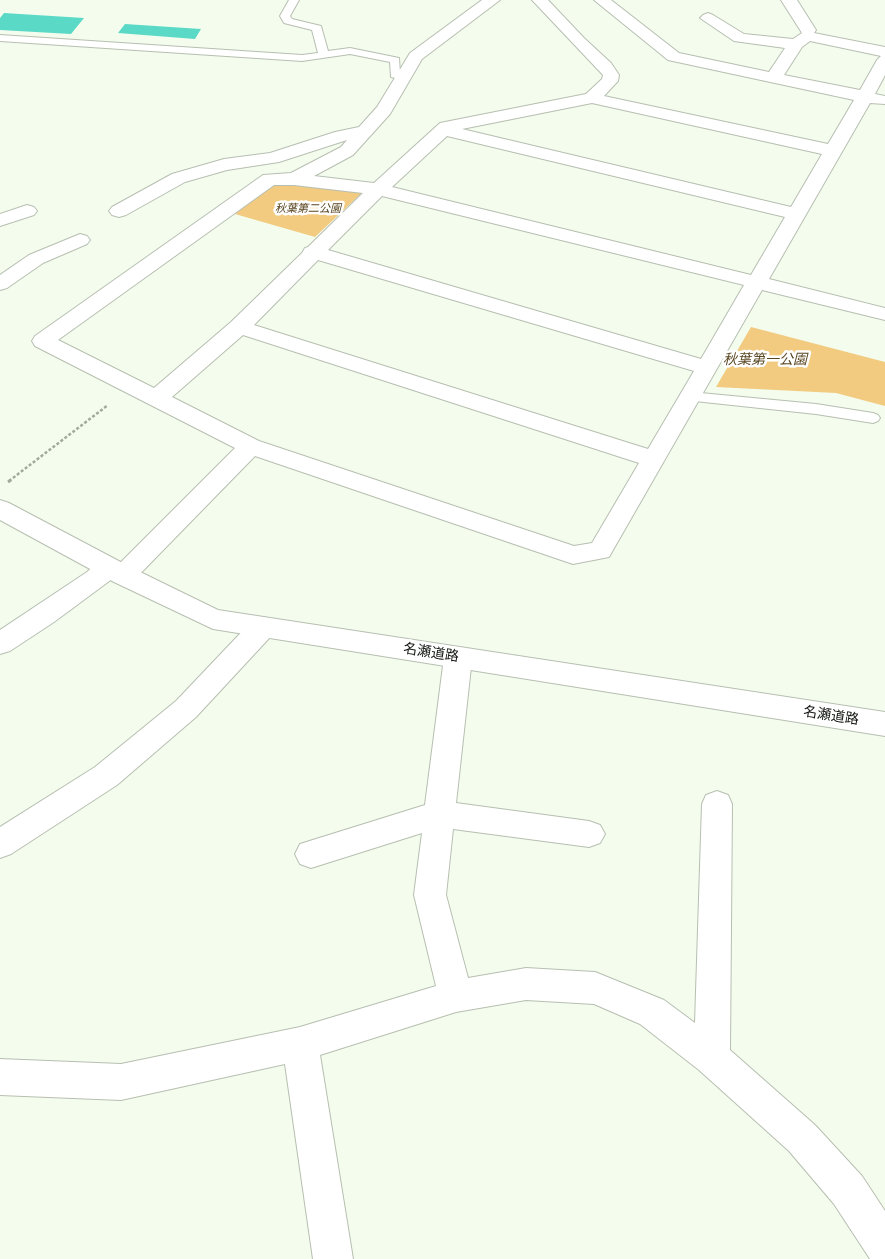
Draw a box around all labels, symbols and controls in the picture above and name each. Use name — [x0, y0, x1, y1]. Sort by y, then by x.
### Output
park label: 秋葉第二公園 — [275, 202, 341, 216]
park label: 秋葉第一公園 — [723, 352, 807, 368]
street label: 名瀬道路 — [402, 640, 460, 666]
street label: 名瀬道路 — [802, 703, 860, 729]

